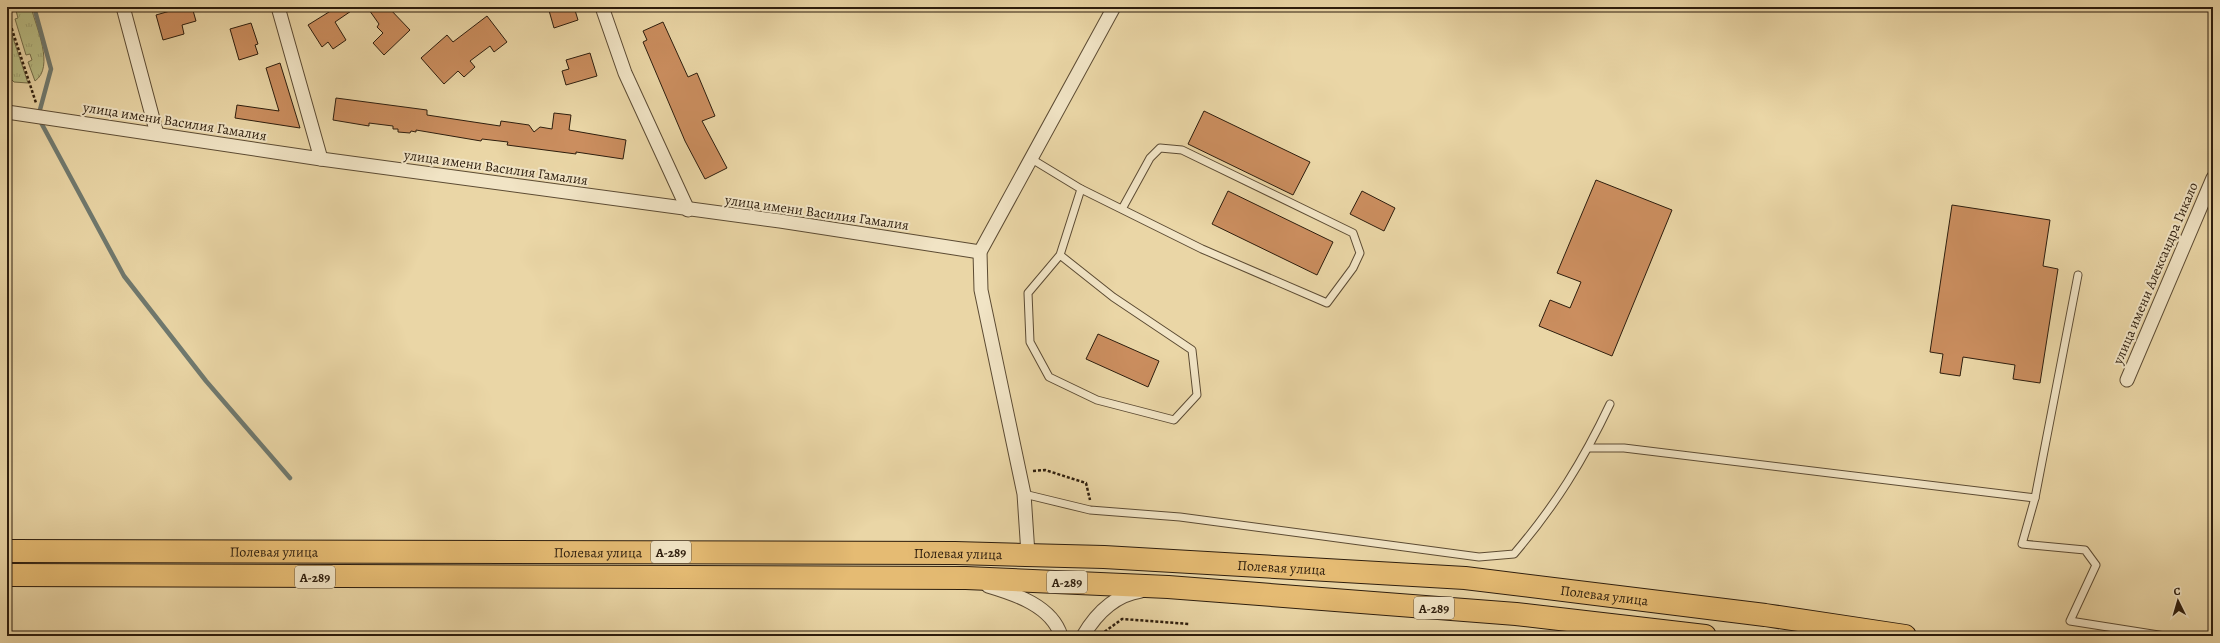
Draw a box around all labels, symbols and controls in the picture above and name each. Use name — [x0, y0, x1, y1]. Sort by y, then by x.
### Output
street label: улица имени Василия Гамалия — [81, 97, 268, 145]
street label: улица имени Василия Гамалия — [402, 145, 589, 190]
street label: улица имени Александра Гикало — [2108, 179, 2203, 368]
street label: улица имени Василия Гамалия — [723, 190, 910, 235]
road number: А-289 — [651, 541, 691, 563]
street label: Полевая улица — [230, 542, 319, 562]
street label: Полевая улица — [554, 543, 643, 562]
street label: Полевая улица — [914, 544, 1003, 564]
street label: Полевая улица — [1237, 556, 1327, 580]
road number: А-289 — [295, 566, 335, 588]
road number: А-289 — [1047, 571, 1087, 593]
street label: Полевая улица — [1559, 581, 1650, 611]
north arrow — [2158, 581, 2198, 621]
text: С — [2173, 584, 2181, 599]
road number: А-289 — [1414, 597, 1454, 619]

